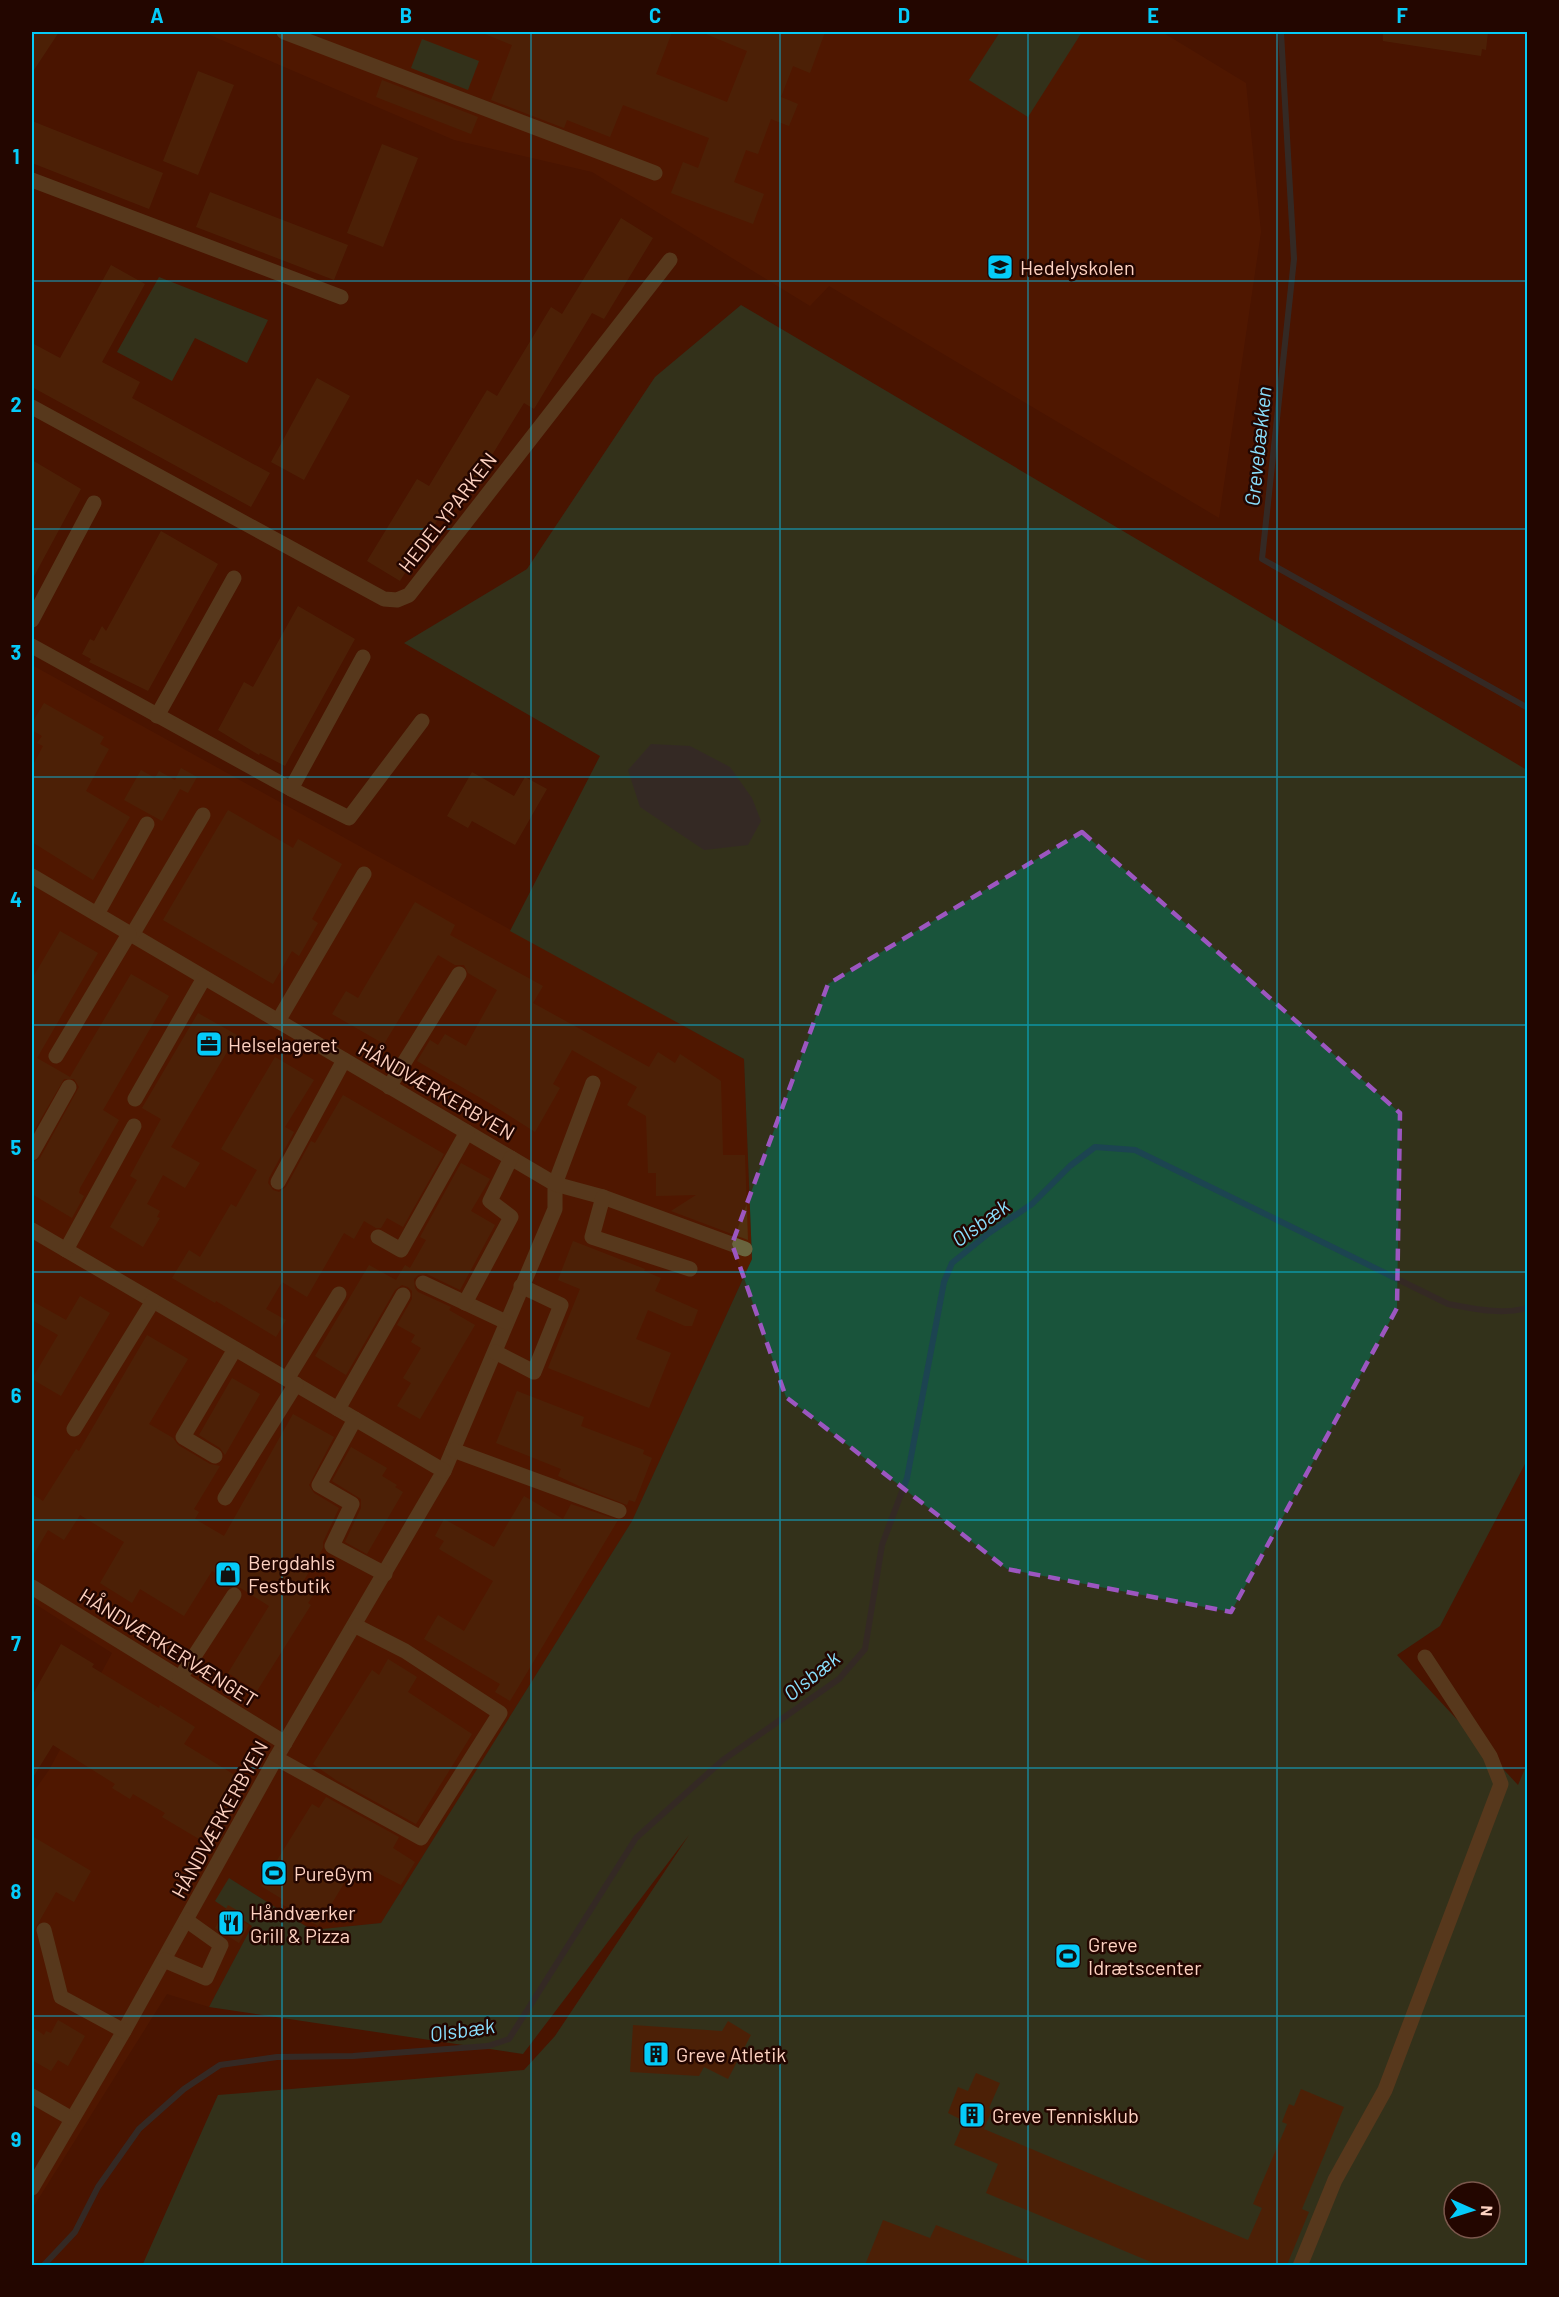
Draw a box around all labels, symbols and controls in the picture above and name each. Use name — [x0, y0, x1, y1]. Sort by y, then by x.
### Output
text: A — [150, 3, 164, 27]
text: B — [400, 3, 412, 27]
text: C — [649, 3, 661, 27]
text: D — [898, 3, 910, 27]
text: E — [1147, 3, 1159, 27]
text: F — [1396, 3, 1408, 27]
text: 1 — [12, 144, 20, 168]
school or university icon: Hedelyskolen — [985, 252, 1015, 282]
place label: Hedelyskolen — [1020, 255, 1135, 279]
water label: Grevebækken — [1238, 385, 1276, 507]
text: 2 — [10, 392, 22, 416]
street label: HEDELYPARKEN — [393, 447, 501, 577]
text: 3 — [11, 640, 21, 664]
text: 4 — [10, 887, 22, 911]
office icon: Helselageret — [194, 1029, 224, 1059]
place label: Helselageret — [228, 1032, 338, 1056]
street label: HÅNDVÆRKERBYEN — [355, 1035, 519, 1145]
text: 5 — [11, 1135, 22, 1159]
water label: Olsbæk — [946, 1192, 1014, 1251]
text: 6 — [11, 1383, 22, 1407]
place label: Bergdahls Festbutik — [248, 1550, 335, 1597]
shop icon: Bergdahls Festbutik — [213, 1559, 243, 1589]
street label: HÅNDVÆRKERVÆNGET — [76, 1582, 262, 1712]
text: 7 — [11, 1631, 21, 1655]
water label: Olsbæk — [778, 1644, 845, 1705]
street label: HÅNDVÆRKERBYEN — [166, 1736, 272, 1902]
sports icon: PureGym — [259, 1858, 289, 1888]
place label: PureGym — [294, 1861, 372, 1885]
text: 8 — [11, 1879, 22, 1903]
place label: Håndværker Grill & Pizza — [250, 1900, 356, 1947]
restaurant icon: Håndværker Grill & Pizza — [216, 1908, 246, 1938]
place label: Greve Idrætscenter — [1088, 1932, 1201, 1979]
sports icon: Greve Idrætscenter — [1053, 1941, 1083, 1971]
water label: Olsbæk — [428, 2012, 497, 2046]
building icon: Greve Atletik — [641, 2039, 671, 2069]
place label: Greve Atletik — [676, 2042, 786, 2066]
building icon: Greve Tennisklub — [957, 2100, 987, 2130]
place label: Greve Tennisklub — [992, 2103, 1139, 2127]
text: 9 — [11, 2127, 21, 2151]
north arrow — [1442, 2180, 1502, 2240]
text: N — [1478, 2205, 1497, 2217]

